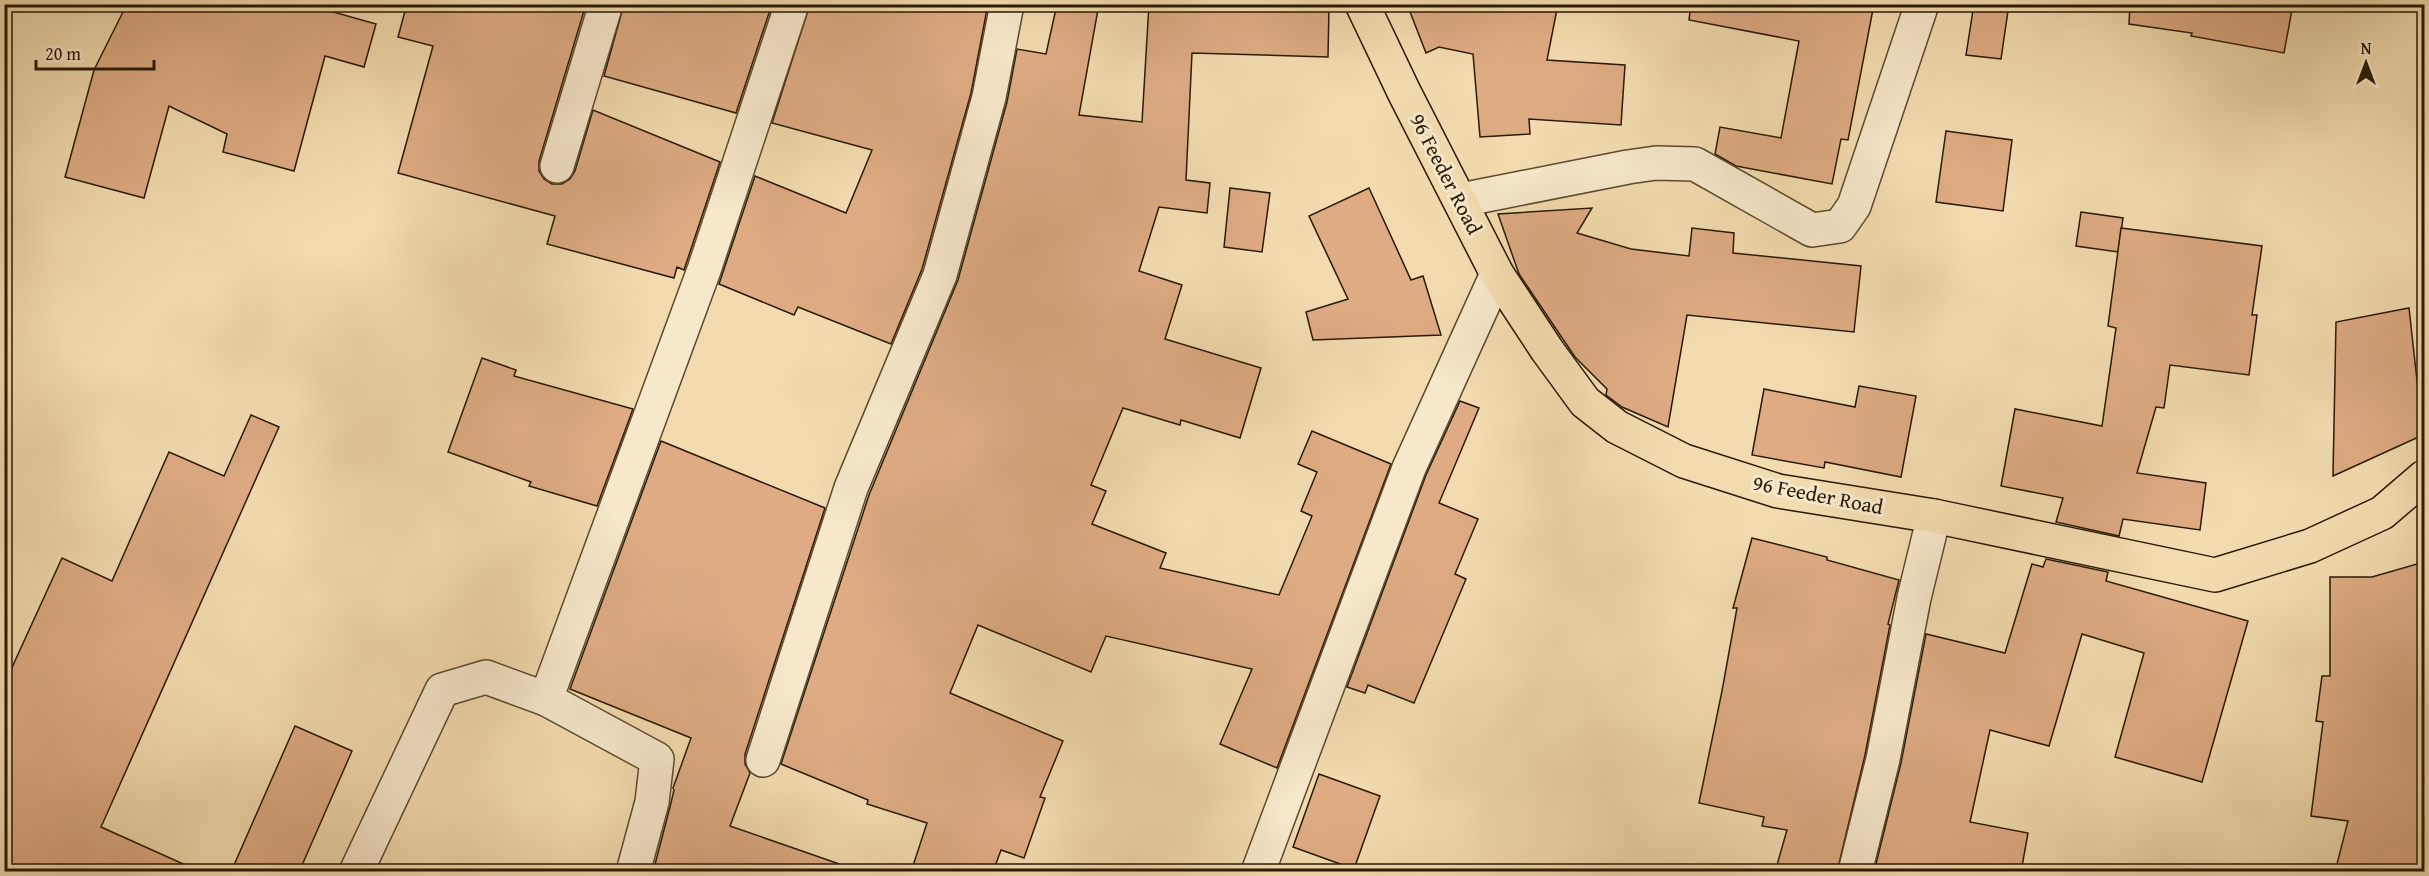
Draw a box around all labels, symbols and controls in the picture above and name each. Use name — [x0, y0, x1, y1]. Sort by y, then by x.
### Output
scale bar — [36, 33, 154, 71]
north arrow — [2336, 33, 2396, 93]
text: N — [2361, 36, 2372, 60]
text: 20 m — [45, 40, 81, 67]
street label: 96 Feeder Road — [1403, 108, 1491, 240]
street label: 96 Feeder Road — [1750, 467, 1887, 522]

